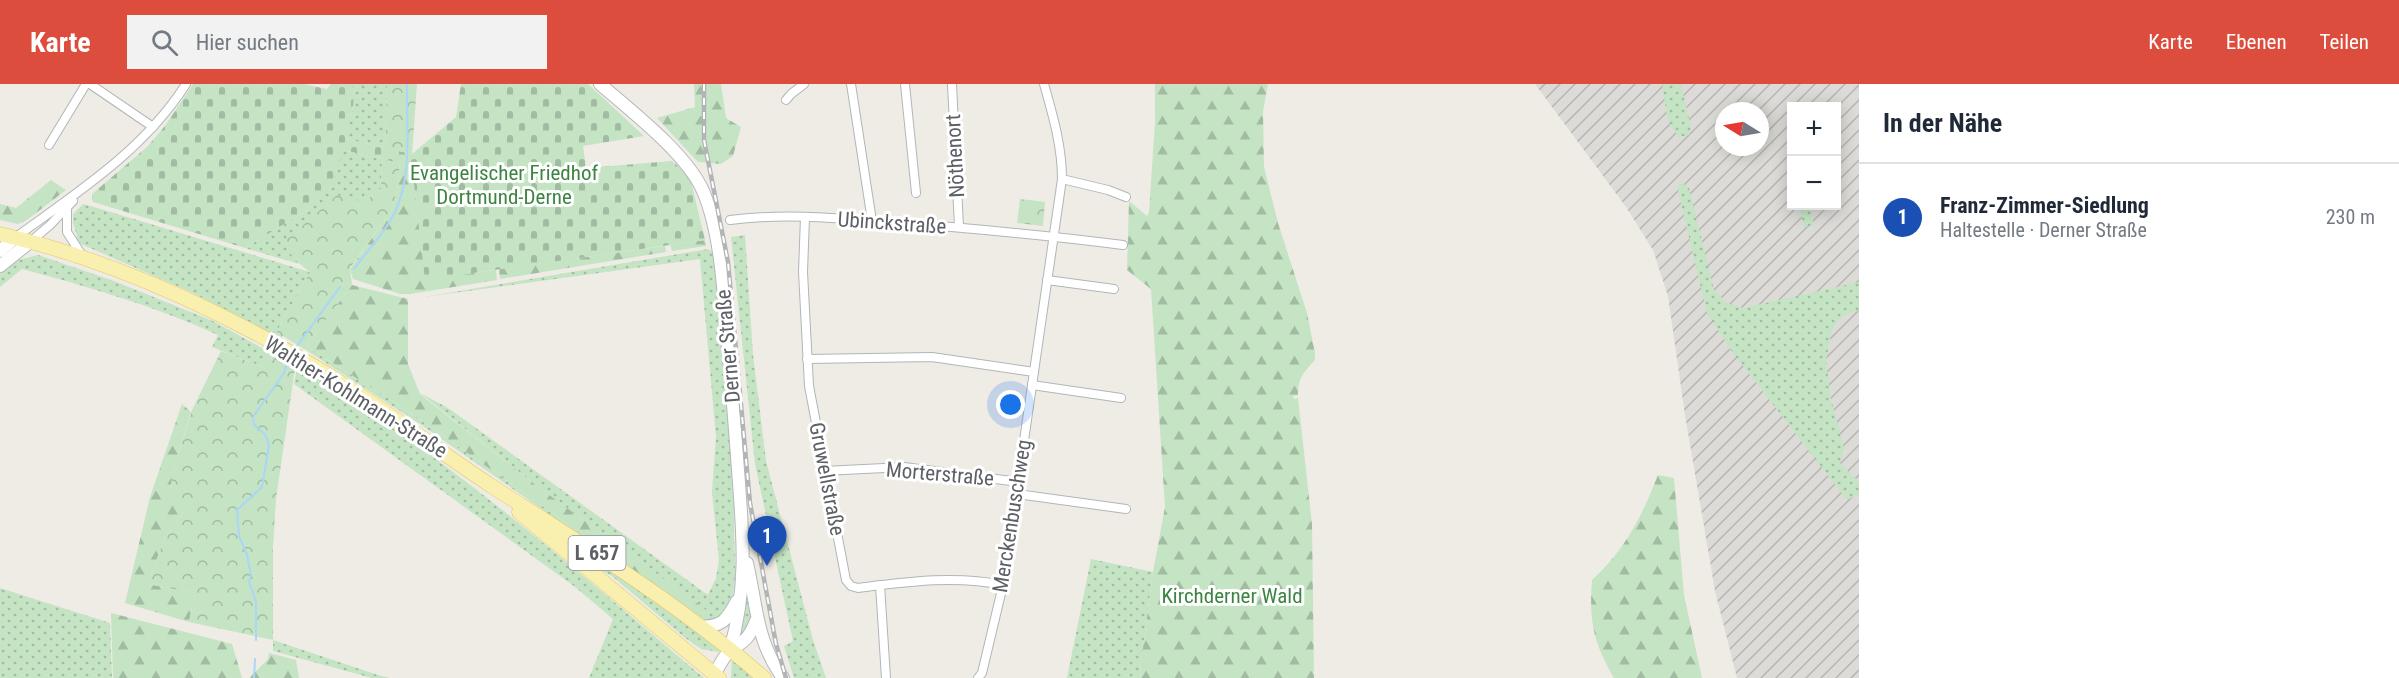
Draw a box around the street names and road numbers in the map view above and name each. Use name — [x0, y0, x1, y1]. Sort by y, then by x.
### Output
street label: Nöthenort — [941, 114, 969, 198]
street label: Ubinckstraße — [837, 207, 947, 239]
street label: Derner Straße — [711, 288, 745, 404]
street label: Walther-Kohlmann-Straße — [260, 331, 452, 463]
street label: Gruwellstraße — [804, 420, 850, 538]
street label: Merckenbuschweg — [988, 438, 1036, 594]
street label: Morterstraße — [885, 457, 995, 491]
road number: L 657 — [568, 536, 626, 570]

